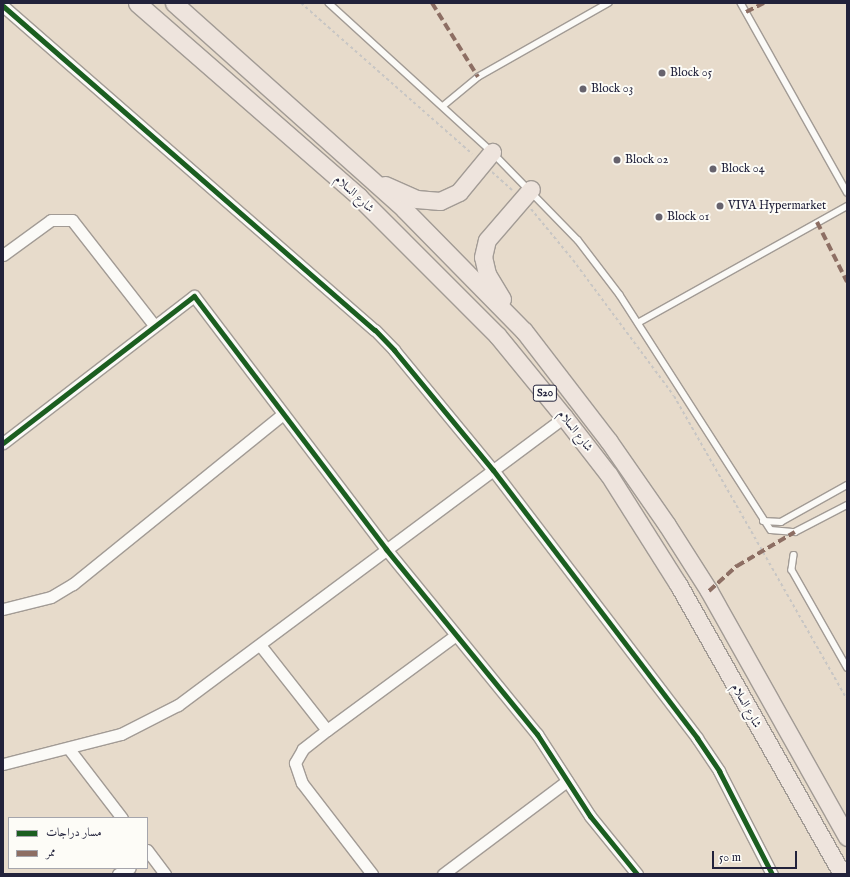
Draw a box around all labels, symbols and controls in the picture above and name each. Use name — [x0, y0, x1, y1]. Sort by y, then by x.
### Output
place label: Block 05 — [670, 66, 712, 80]
marker: Block 05 — [657, 68, 667, 78]
place label: Block 03 — [591, 82, 633, 96]
marker: Block 03 — [578, 84, 588, 94]
place label: Block 02 — [625, 153, 668, 167]
marker: Block 02 — [612, 155, 622, 165]
place label: Block 04 — [721, 162, 765, 176]
marker: Block 04 — [708, 164, 718, 174]
street label: شارع السلام — [331, 172, 377, 216]
place label: VIVA Hypermarket — [728, 199, 826, 213]
marker: VIVA Hypermarket — [715, 201, 725, 211]
place label: Block 01 — [667, 210, 709, 224]
marker: Block 01 — [654, 212, 664, 222]
road number: S20 — [532, 384, 558, 402]
street label: شارع السلام — [554, 407, 596, 455]
street label: شارع السلام — [728, 681, 764, 731]
legend — [8, 817, 148, 869]
text: مسار دراجات — [46, 825, 102, 840]
scale bar — [714, 843, 799, 869]
text: ممر — [46, 845, 56, 860]
text: 50 m — [719, 850, 741, 865]

